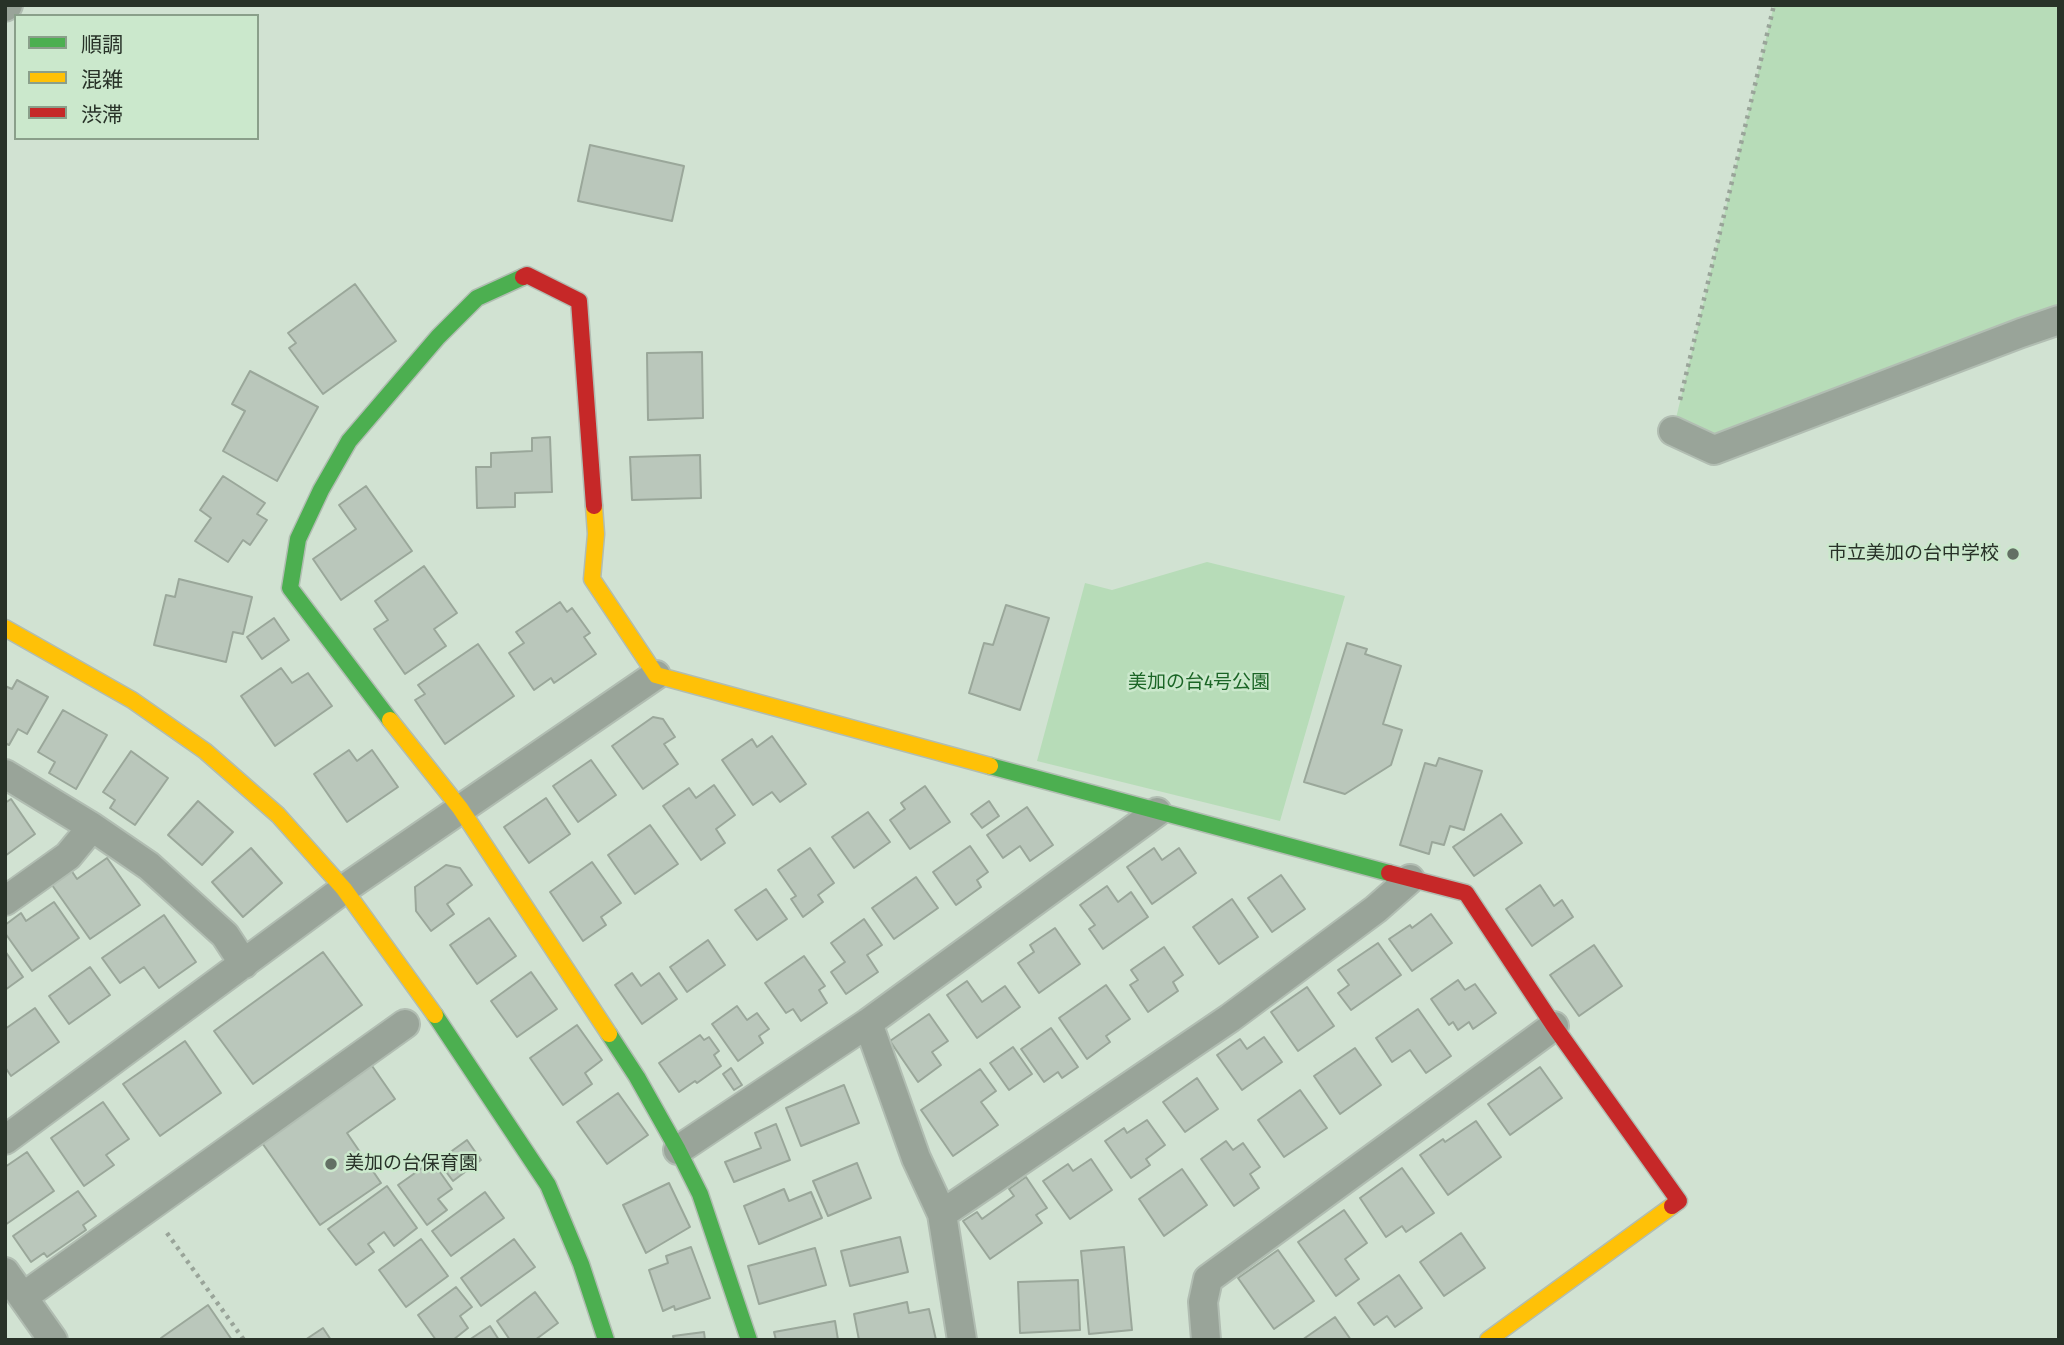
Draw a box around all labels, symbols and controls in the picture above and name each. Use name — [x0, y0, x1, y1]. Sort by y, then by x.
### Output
legend — [14, 14, 259, 140]
text: 順調 — [81, 32, 123, 58]
text: 混雑 — [81, 67, 123, 93]
text: 渋滞 — [81, 102, 123, 128]
place label: 市立美加の台中学校 — [1828, 543, 1999, 565]
marker: 市立美加の台中学校 — [2005, 546, 2021, 562]
park label: 美加の台4号公園 — [1128, 672, 1270, 694]
place label: 美加の台保育園 — [345, 1153, 478, 1175]
marker: 美加の台保育園 — [323, 1156, 339, 1172]

